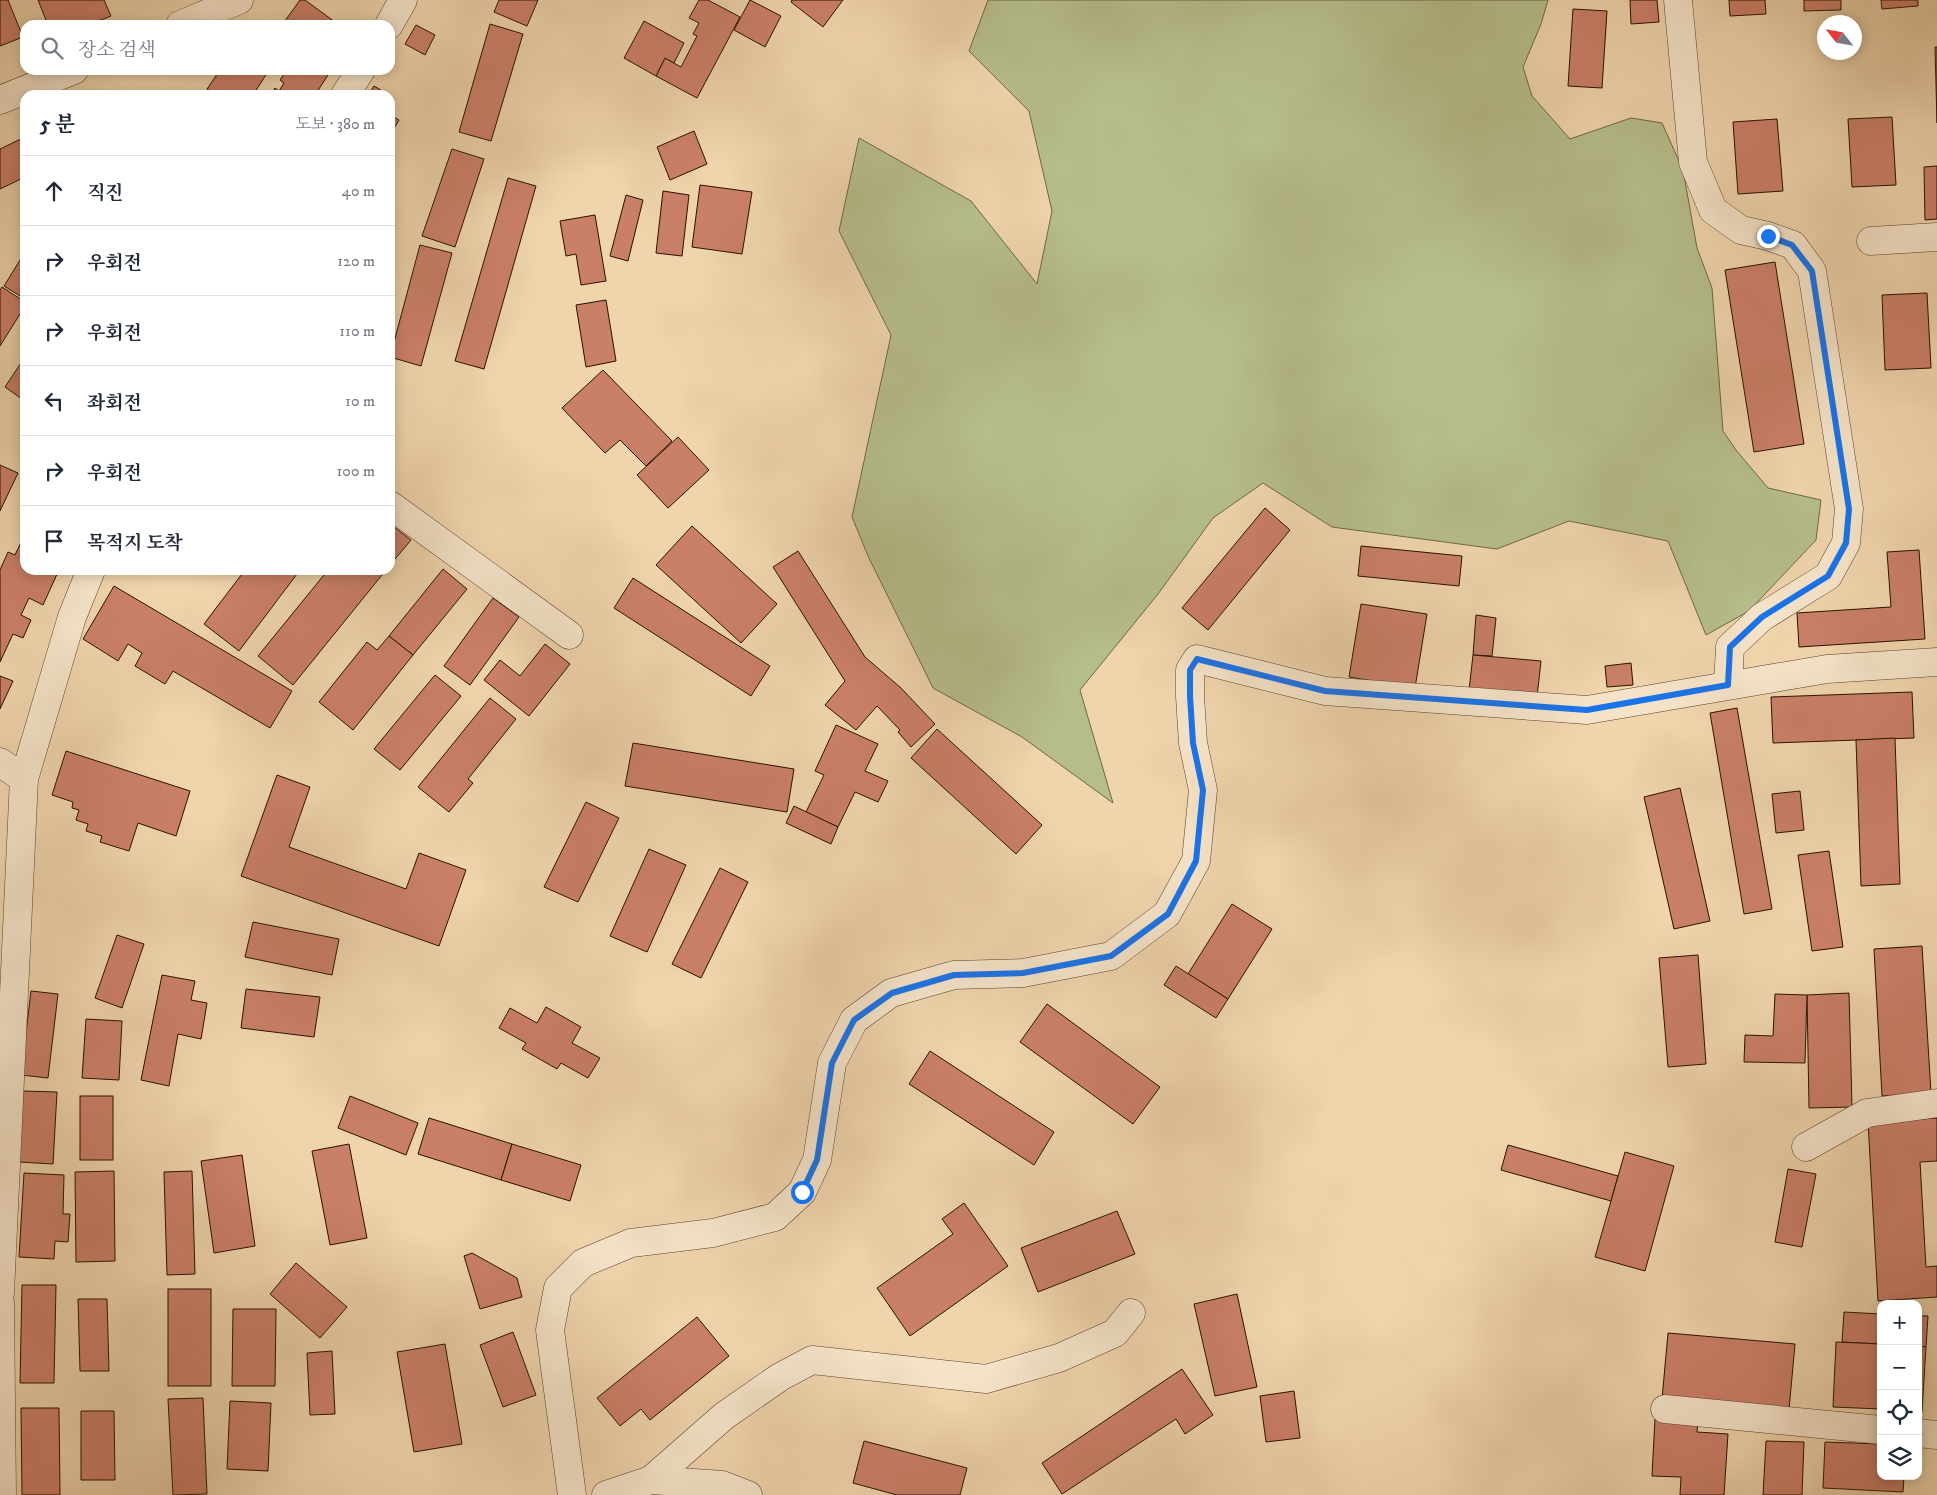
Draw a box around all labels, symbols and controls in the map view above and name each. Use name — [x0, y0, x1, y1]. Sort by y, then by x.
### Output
north arrow — [1817, 15, 1862, 60]
search box — [20, 20, 395, 75]
icon: search — [38, 34, 66, 62]
text: 장소 검색 — [78, 39, 156, 62]
text: 5 분 — [40, 112, 75, 138]
text: 도보 · 380 m — [295, 114, 375, 134]
icon: ahead — [40, 177, 68, 205]
text: 40 m — [342, 181, 375, 201]
text: 직진 — [87, 182, 124, 205]
route end — [1757, 225, 1780, 248]
icon: right — [40, 247, 68, 275]
text: 120 m — [337, 251, 375, 271]
text: 우회전 — [87, 252, 142, 275]
icon: right — [40, 317, 68, 345]
text: 110 m — [339, 321, 375, 341]
text: 우회전 — [87, 322, 142, 345]
icon: left — [40, 387, 68, 415]
text: 10 m — [345, 391, 375, 411]
text: 좌회전 — [87, 392, 142, 415]
icon: right — [40, 457, 68, 485]
text: 100 m — [337, 461, 375, 481]
text: 우회전 — [87, 462, 142, 485]
icon: arrive — [40, 527, 68, 555]
text: 목적지 도착 — [87, 532, 183, 555]
route start — [791, 1181, 814, 1204]
map controls — [1877, 1300, 1922, 1480]
button: + — [1877, 1300, 1922, 1345]
button: − — [1877, 1345, 1922, 1390]
button: locate — [1877, 1390, 1922, 1435]
button: layers — [1877, 1435, 1922, 1480]

